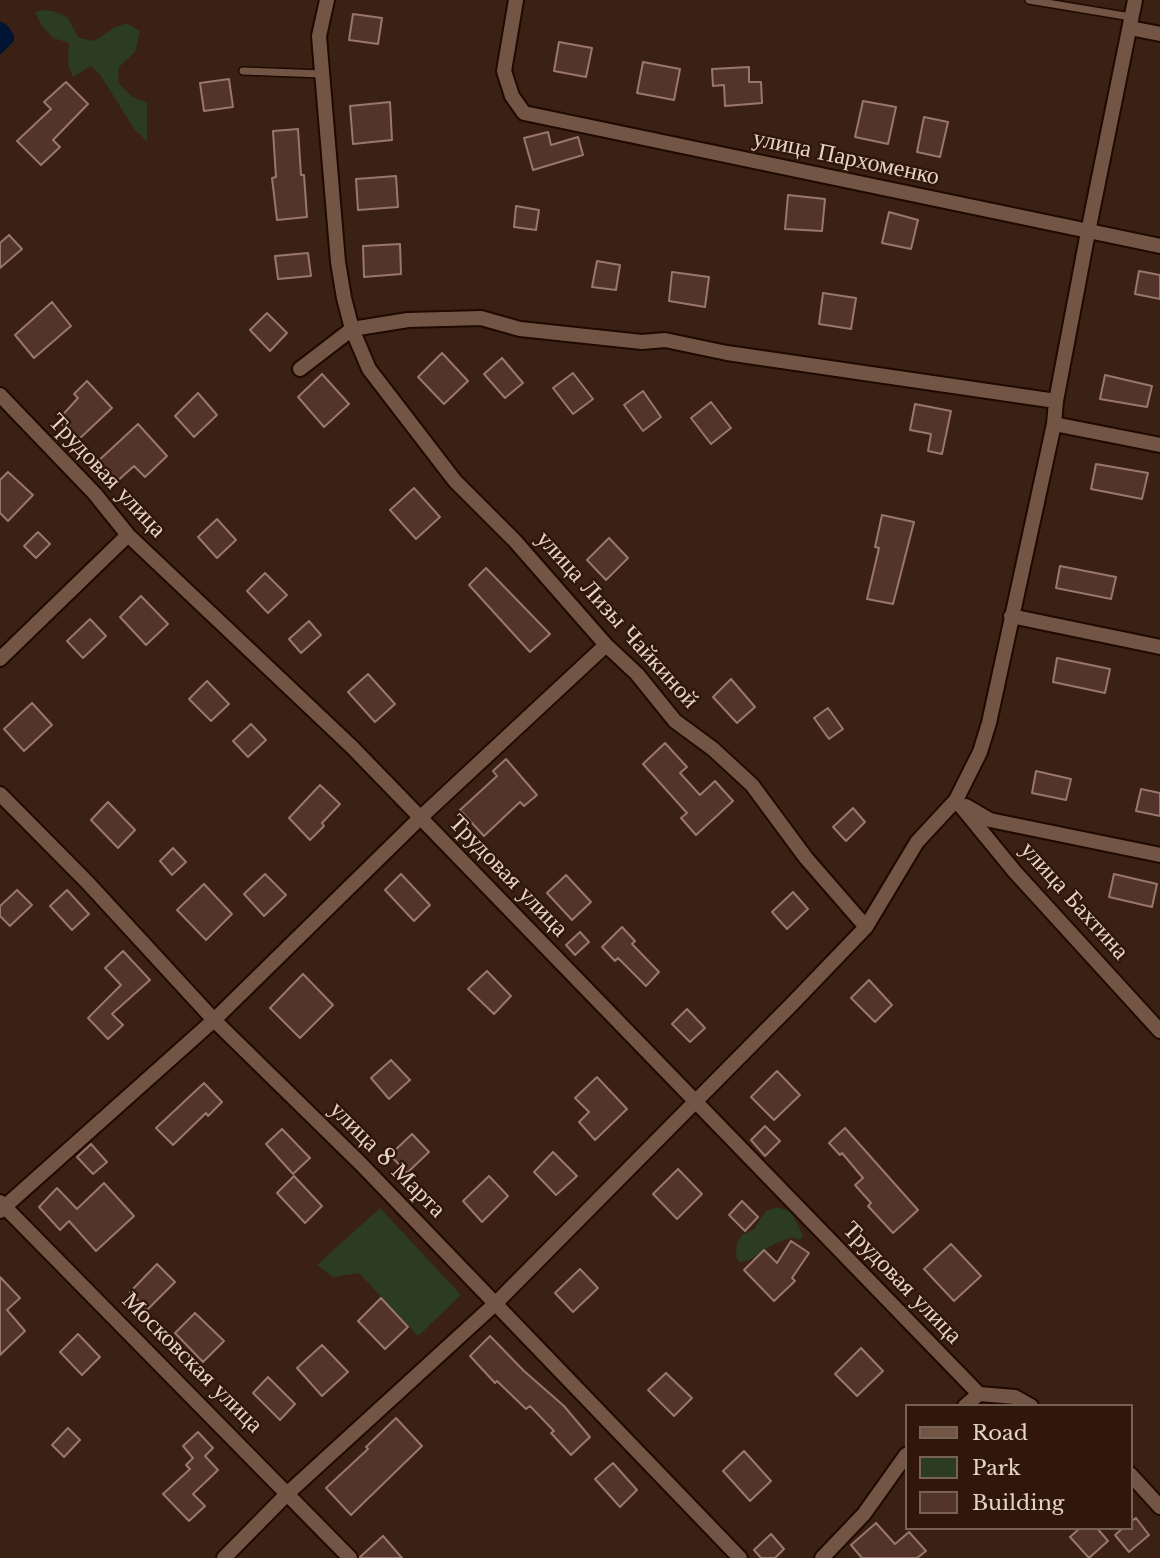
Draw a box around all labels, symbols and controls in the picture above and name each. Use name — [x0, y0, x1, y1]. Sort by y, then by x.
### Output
street label: улица Пархоменко — [750, 124, 942, 192]
street label: Трудовая улица — [42, 408, 172, 544]
street label: улица Лизы Чайкиной — [530, 525, 704, 715]
street label: Трудовая улица — [442, 809, 574, 943]
street label: улица Бахтина — [1014, 836, 1134, 966]
street label: улица 8 Марта — [323, 1096, 451, 1224]
street label: Трудовая улица — [836, 1216, 968, 1350]
street label: Московская улица — [116, 1287, 268, 1439]
legend — [904, 1404, 1132, 1530]
text: Road — [972, 1420, 1028, 1446]
text: Park — [972, 1455, 1021, 1481]
text: Building — [972, 1490, 1064, 1516]

